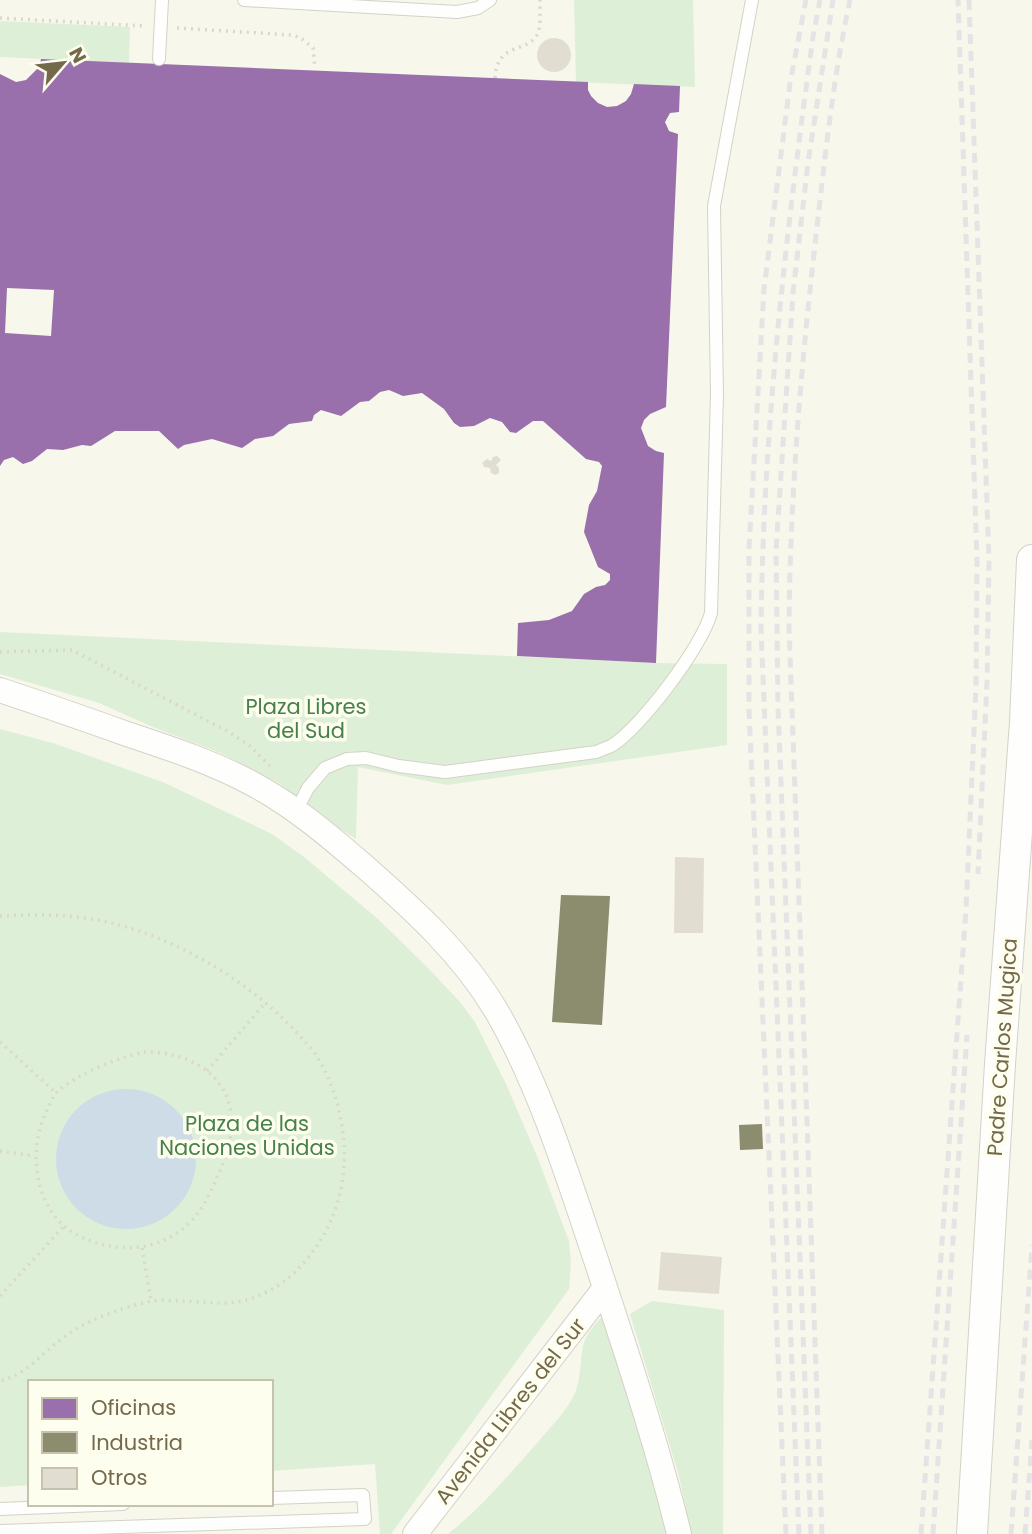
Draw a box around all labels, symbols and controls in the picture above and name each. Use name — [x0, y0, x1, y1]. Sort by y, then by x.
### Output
north arrow — [28, 28, 98, 98]
text: N — [62, 43, 93, 68]
park label: Plaza Libres del Sud — [245, 692, 367, 745]
street label: Padre Carlos Mugica — [980, 937, 1024, 1157]
park label: Plaza de las Naciones Unidas — [159, 1109, 335, 1162]
street label: Avenida Libres del Sur — [428, 1312, 592, 1510]
legend — [28, 1380, 273, 1506]
text: Oficinas — [91, 1393, 176, 1422]
text: Industria — [91, 1428, 183, 1457]
text: Otros — [91, 1463, 147, 1492]

